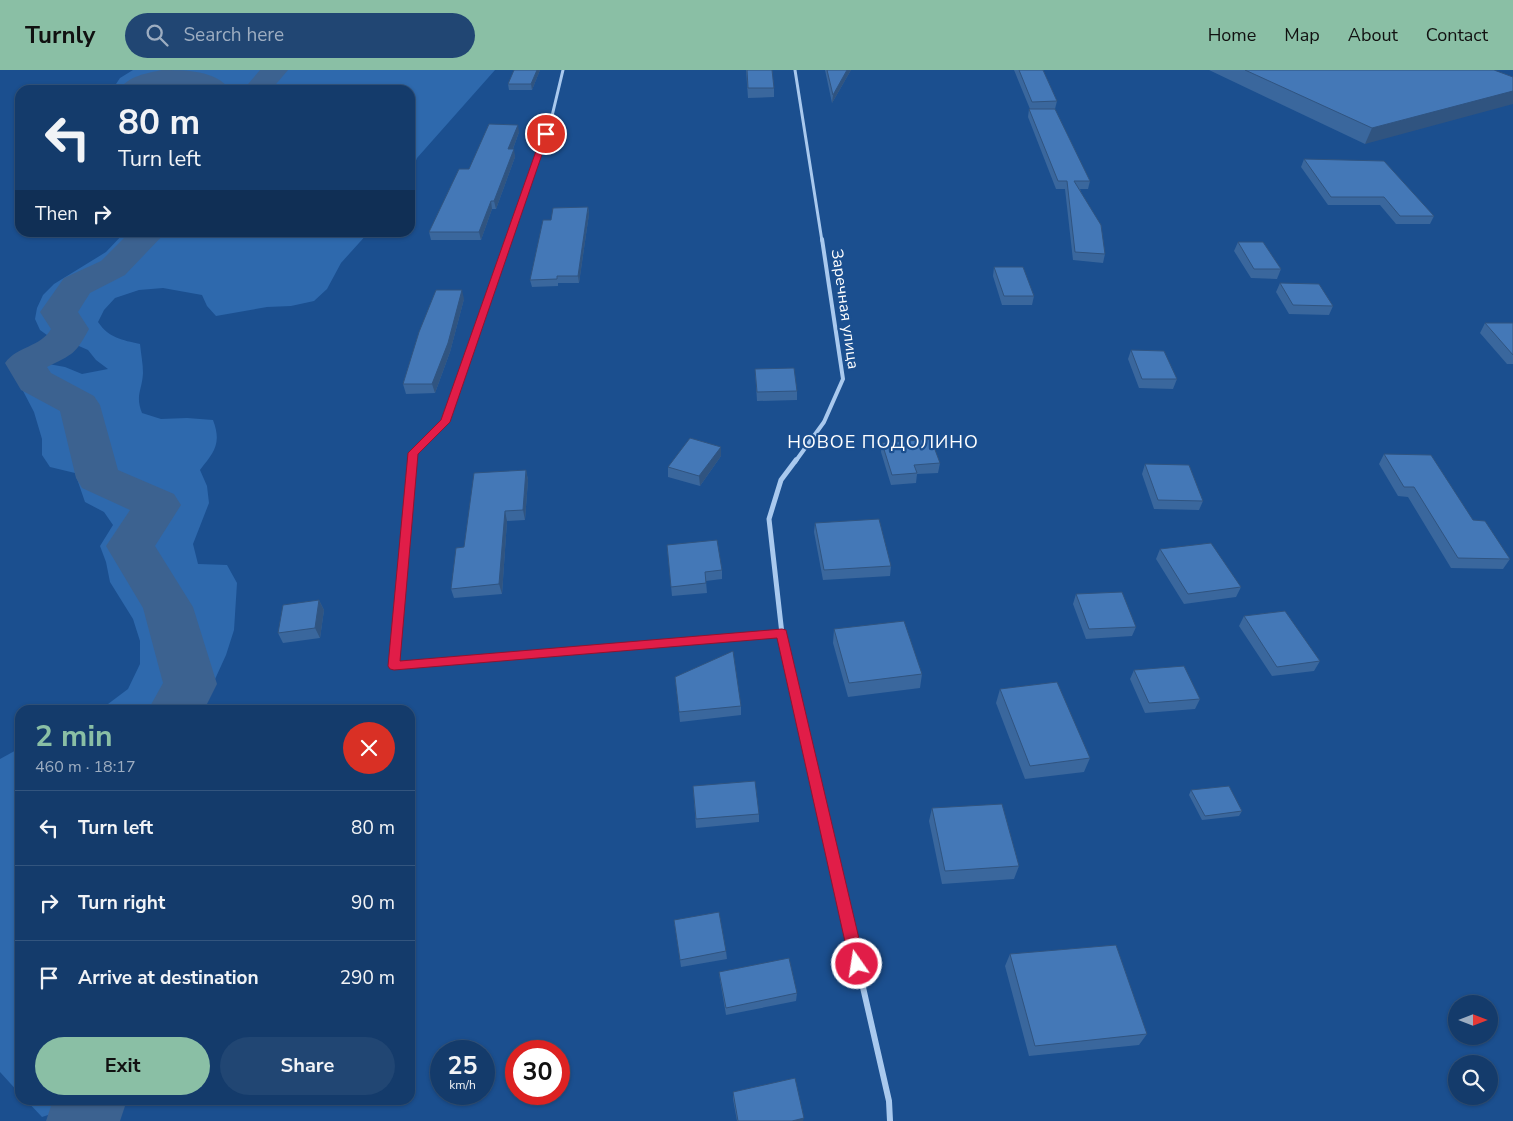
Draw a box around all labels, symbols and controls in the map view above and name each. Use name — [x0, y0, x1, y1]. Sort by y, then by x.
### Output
search box — [125, 13, 475, 58]
text: Turnly — [25, 19, 95, 51]
icon: search — [143, 21, 171, 49]
text: Search here — [183, 22, 284, 48]
text: Home — [1208, 23, 1256, 47]
text: Map — [1284, 23, 1320, 47]
text: About — [1348, 23, 1398, 47]
text: Contact — [1426, 23, 1488, 47]
text: 80 m — [118, 99, 200, 146]
icon: left — [35, 105, 100, 170]
pin — [525, 113, 567, 155]
icon: arrive — [532, 120, 560, 148]
text: Turn left — [118, 144, 201, 174]
icon: right — [88, 200, 116, 228]
text: Then — [35, 201, 78, 227]
street label: Заречная улица — [826, 247, 864, 371]
district label: НОВОЕ ПОДОЛИНО — [787, 430, 979, 454]
text: 2 min — [35, 716, 113, 757]
button: close — [343, 722, 395, 774]
text: 460 m · 18:17 — [35, 756, 136, 778]
icon: left — [35, 814, 63, 842]
text: Turn left — [78, 815, 153, 841]
text: 80 m — [351, 815, 395, 841]
icon: right — [35, 889, 63, 917]
text: Turn right — [78, 890, 165, 916]
text: 90 m — [351, 890, 395, 916]
position arrow — [830, 937, 882, 989]
icon: arrive — [35, 964, 63, 992]
text: Arrive at destination — [78, 965, 259, 991]
text: 290 m — [340, 965, 395, 991]
north arrow — [1448, 995, 1498, 1045]
map controls — [1448, 995, 1498, 1105]
button: Exit — [35, 1037, 210, 1095]
button: Share — [220, 1037, 395, 1095]
speed limit sign: 30 — [505, 1040, 570, 1105]
text: 25 — [447, 1049, 478, 1083]
button: search — [1448, 1055, 1498, 1105]
text: km/h — [449, 1077, 476, 1093]

